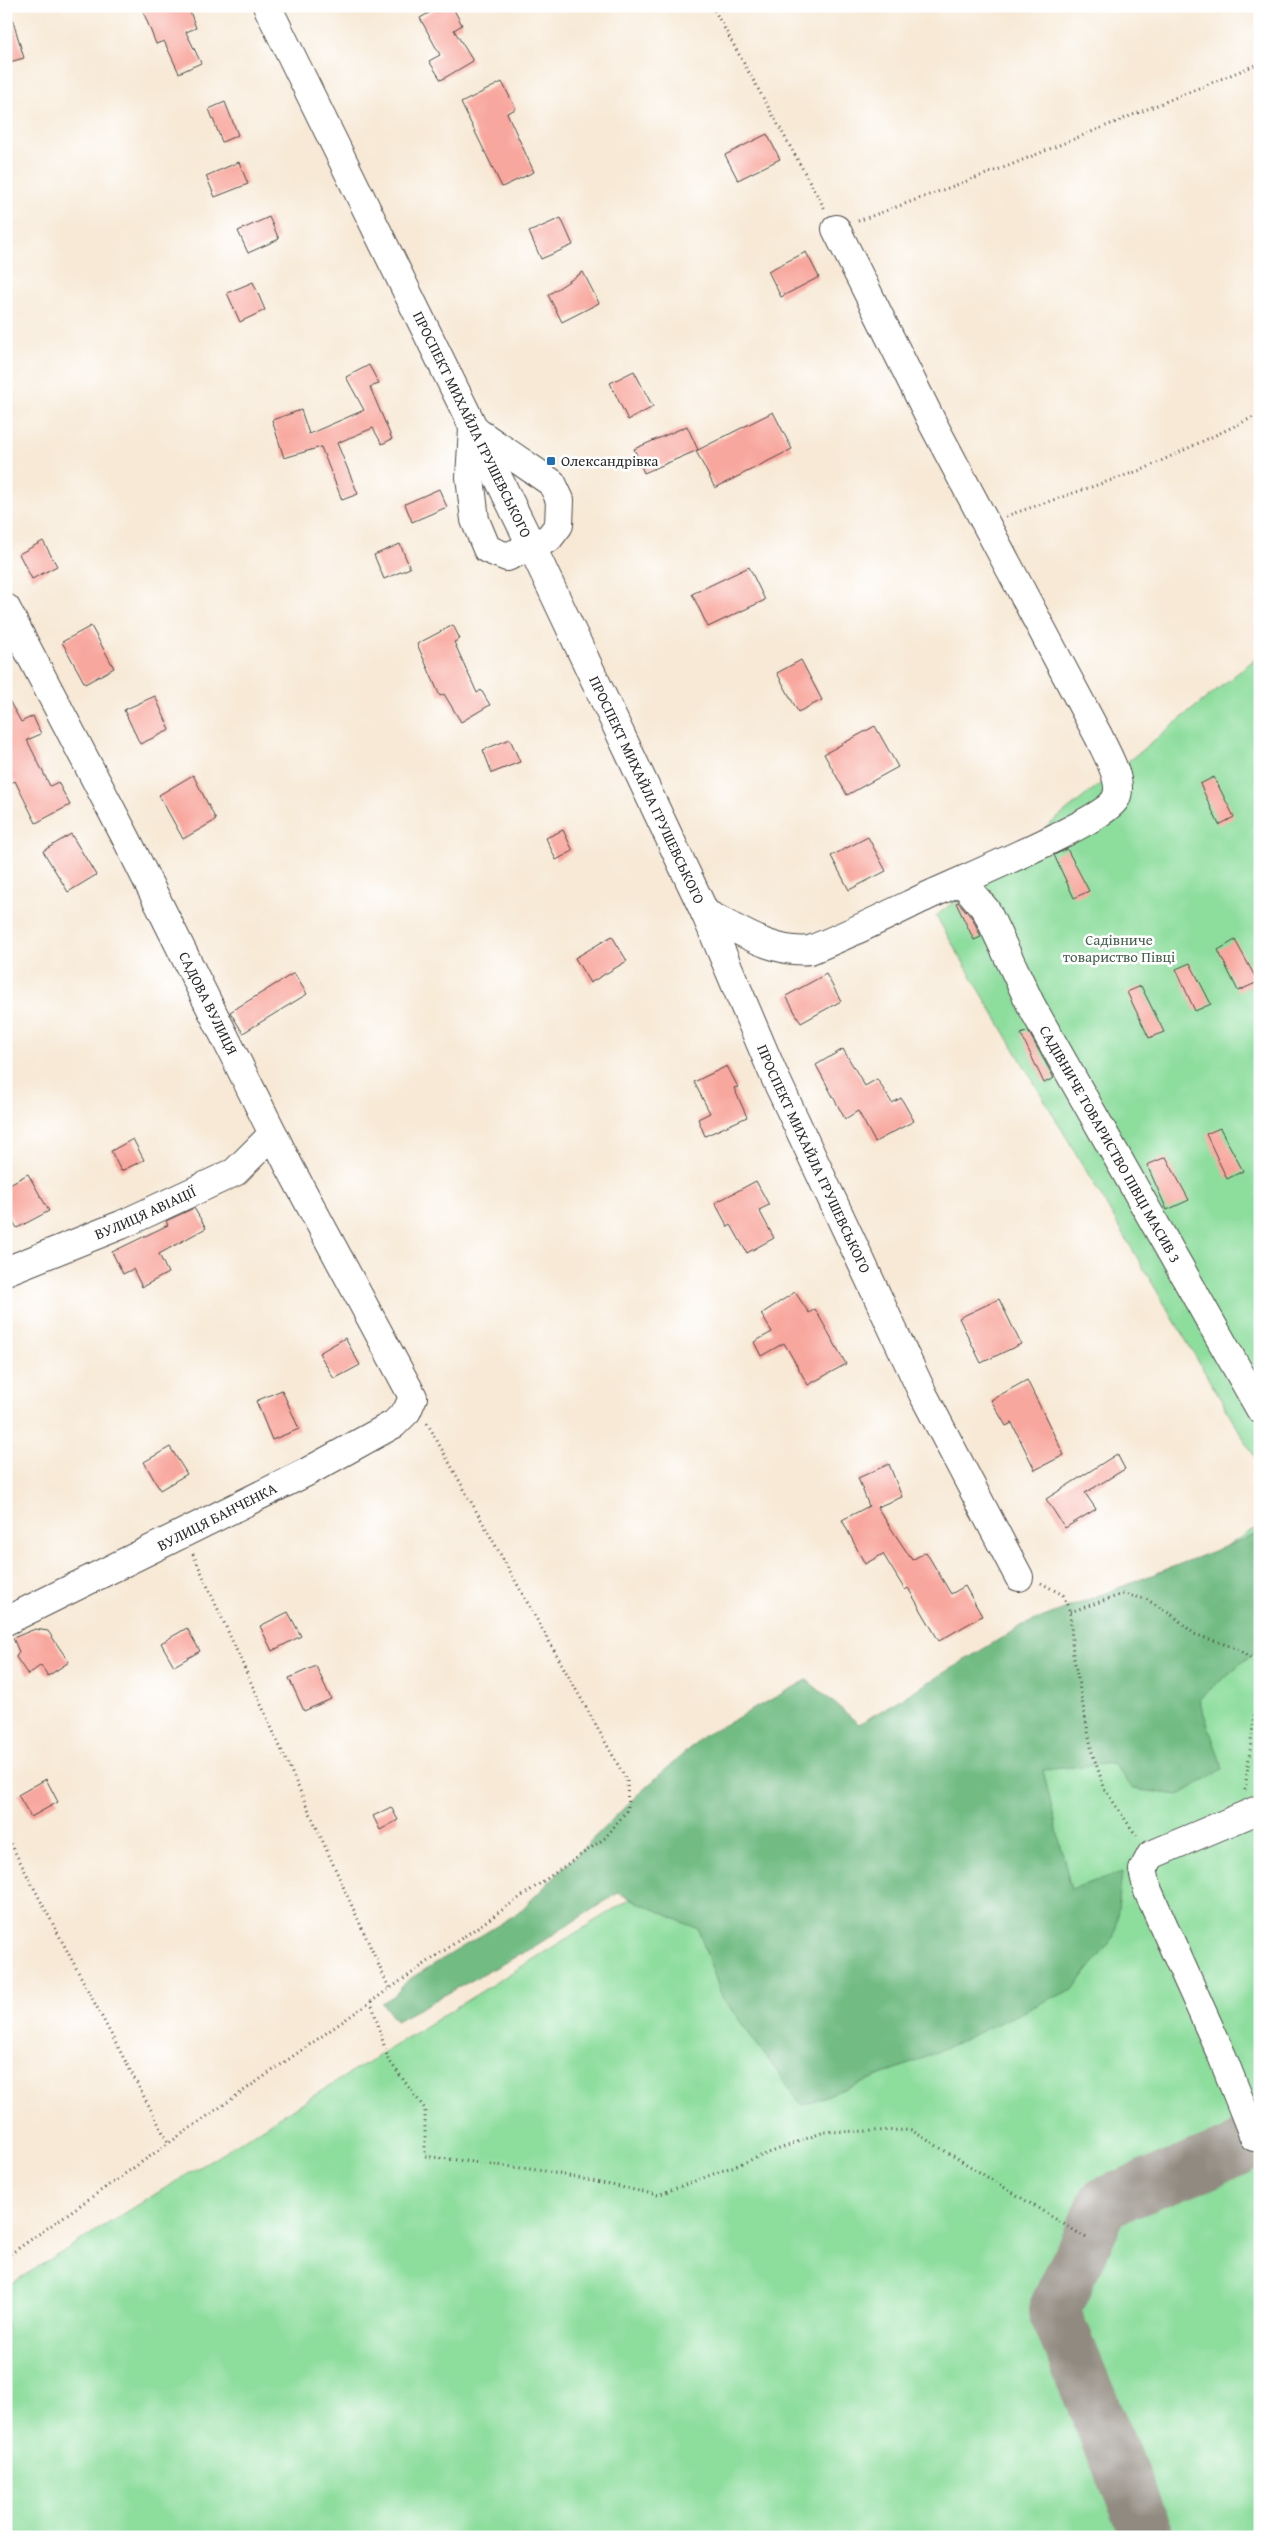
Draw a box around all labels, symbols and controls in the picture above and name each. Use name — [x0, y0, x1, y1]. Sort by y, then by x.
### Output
street label: ПРОСПЕКТ МИХАЙЛА ГРУШЕВСЬКОГО — [408, 307, 537, 541]
place label: Олександрівка — [561, 450, 659, 471]
marker: Олександрівка — [545, 455, 557, 467]
street label: ПРОСПЕКТ МИХАЙЛА ГРУШЕВСЬКОГО — [584, 672, 710, 907]
park label: Садівниче товариство Півці — [1063, 929, 1175, 967]
street label: САДОВА ВУЛИЦЯ — [174, 948, 243, 1058]
street label: САДІВНИЧЕ ТОВАРИСТВО ПІВЦІ МАСИВ 3 — [1035, 1021, 1186, 1266]
street label: ПРОСПЕКТ МИХАЙЛА ГРУШЕВСЬКОГО — [752, 1041, 876, 1276]
street label: ВУЛИЦЯ АВІАЦІЇ — [91, 1180, 200, 1245]
street label: ВУЛИЦЯ БАНЧЕНКА — [153, 1477, 280, 1556]

